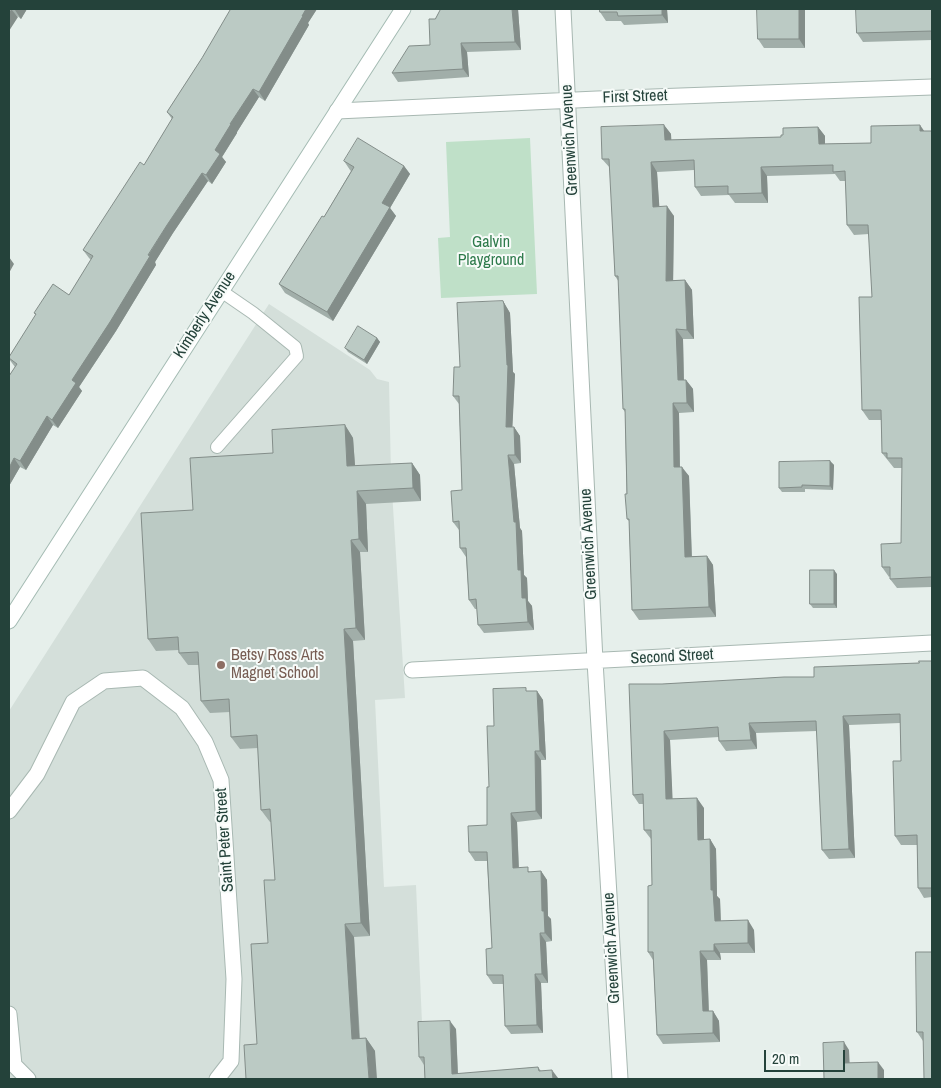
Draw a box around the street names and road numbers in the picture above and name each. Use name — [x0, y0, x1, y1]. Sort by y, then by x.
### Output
street label: Greenwich Avenue — [557, 84, 583, 196]
street label: First Street — [602, 86, 668, 108]
street label: Kimberly Avenue — [170, 268, 240, 362]
street label: Greenwich Avenue — [576, 488, 602, 600]
street label: Second Street — [630, 645, 714, 669]
street label: Saint Peter Street — [212, 787, 238, 893]
street label: Greenwich Avenue — [599, 892, 625, 1004]

